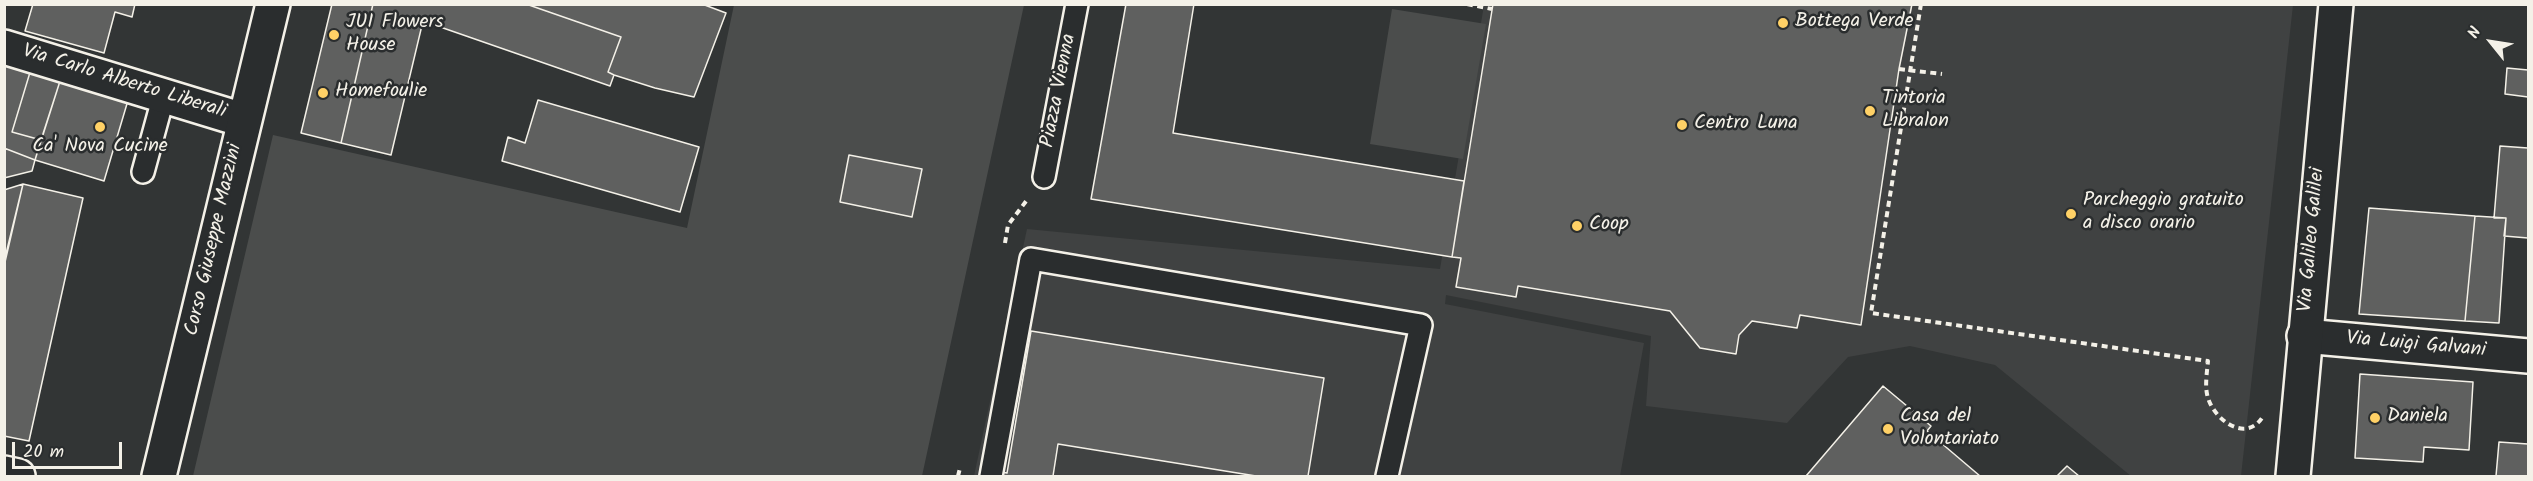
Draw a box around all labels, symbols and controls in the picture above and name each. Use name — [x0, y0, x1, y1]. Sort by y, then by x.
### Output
place label: Bottega Verde — [1795, 11, 1913, 35]
place label: JUI Flowers House — [346, 12, 444, 59]
north arrow — [2461, 12, 2521, 72]
marker: Bottega Verde — [1776, 16, 1790, 30]
text: N — [2462, 22, 2488, 43]
marker: JUI Flowers House — [327, 28, 341, 42]
street label: Piazza Vienna — [1037, 32, 1083, 150]
street label: Via Carlo Alberto Liberali — [19, 41, 229, 125]
place label: Homefoulie — [335, 81, 427, 105]
marker: Homefoulie — [316, 86, 330, 100]
place label: Tintoria Libralon — [1882, 88, 1949, 135]
marker: Tintoria Libralon — [1863, 104, 1877, 118]
place label: Centro Luna — [1694, 113, 1798, 137]
marker: Centro Luna — [1675, 118, 1689, 132]
marker: Ca' Nova Cucine — [93, 120, 107, 134]
place label: Ca' Nova Cucine — [32, 136, 168, 160]
street label: Corso Giuseppe Mazzini — [181, 142, 249, 338]
street label: Via Galileo Galilei — [2295, 167, 2331, 313]
place label: Parcheggio gratuito a disco orario — [2083, 190, 2244, 237]
marker: Parcheggio gratuito a disco orario — [2064, 207, 2078, 221]
place label: Coop — [1589, 214, 1629, 238]
marker: Coop — [1570, 219, 1584, 233]
street label: Via Luigi Galvani — [2345, 328, 2487, 364]
place label: Casa del Volontariato — [1900, 406, 1999, 453]
place label: Daniela — [2387, 406, 2448, 430]
marker: Daniela — [2368, 411, 2382, 425]
marker: Casa del Volontariato — [1881, 422, 1895, 436]
scale bar — [15, 430, 124, 468]
text: 20 m — [23, 438, 64, 467]

